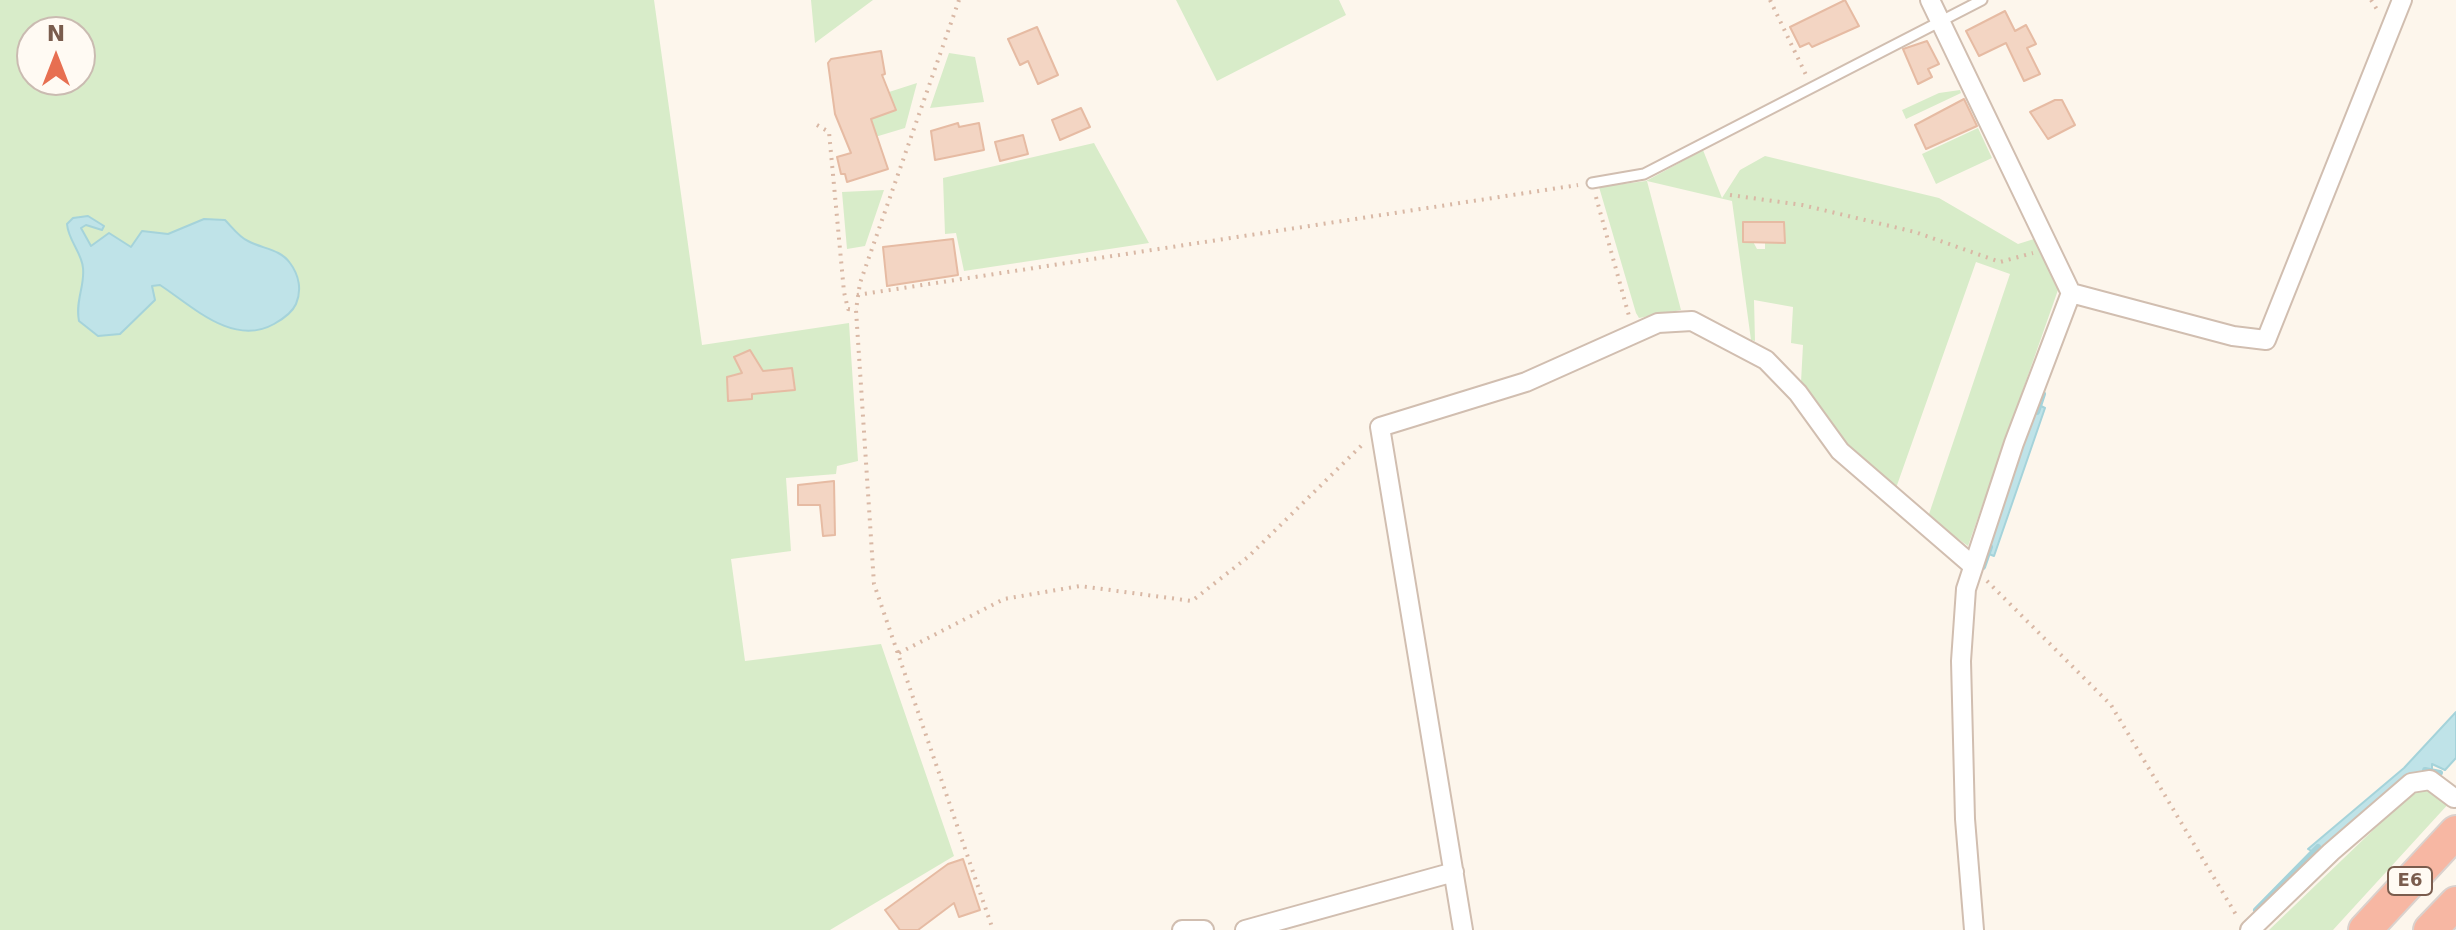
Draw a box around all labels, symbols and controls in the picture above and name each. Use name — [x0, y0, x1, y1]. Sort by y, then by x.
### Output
north arrow — [16, 16, 96, 96]
text: N — [47, 21, 65, 46]
road number: E6 — [2388, 867, 2432, 895]

